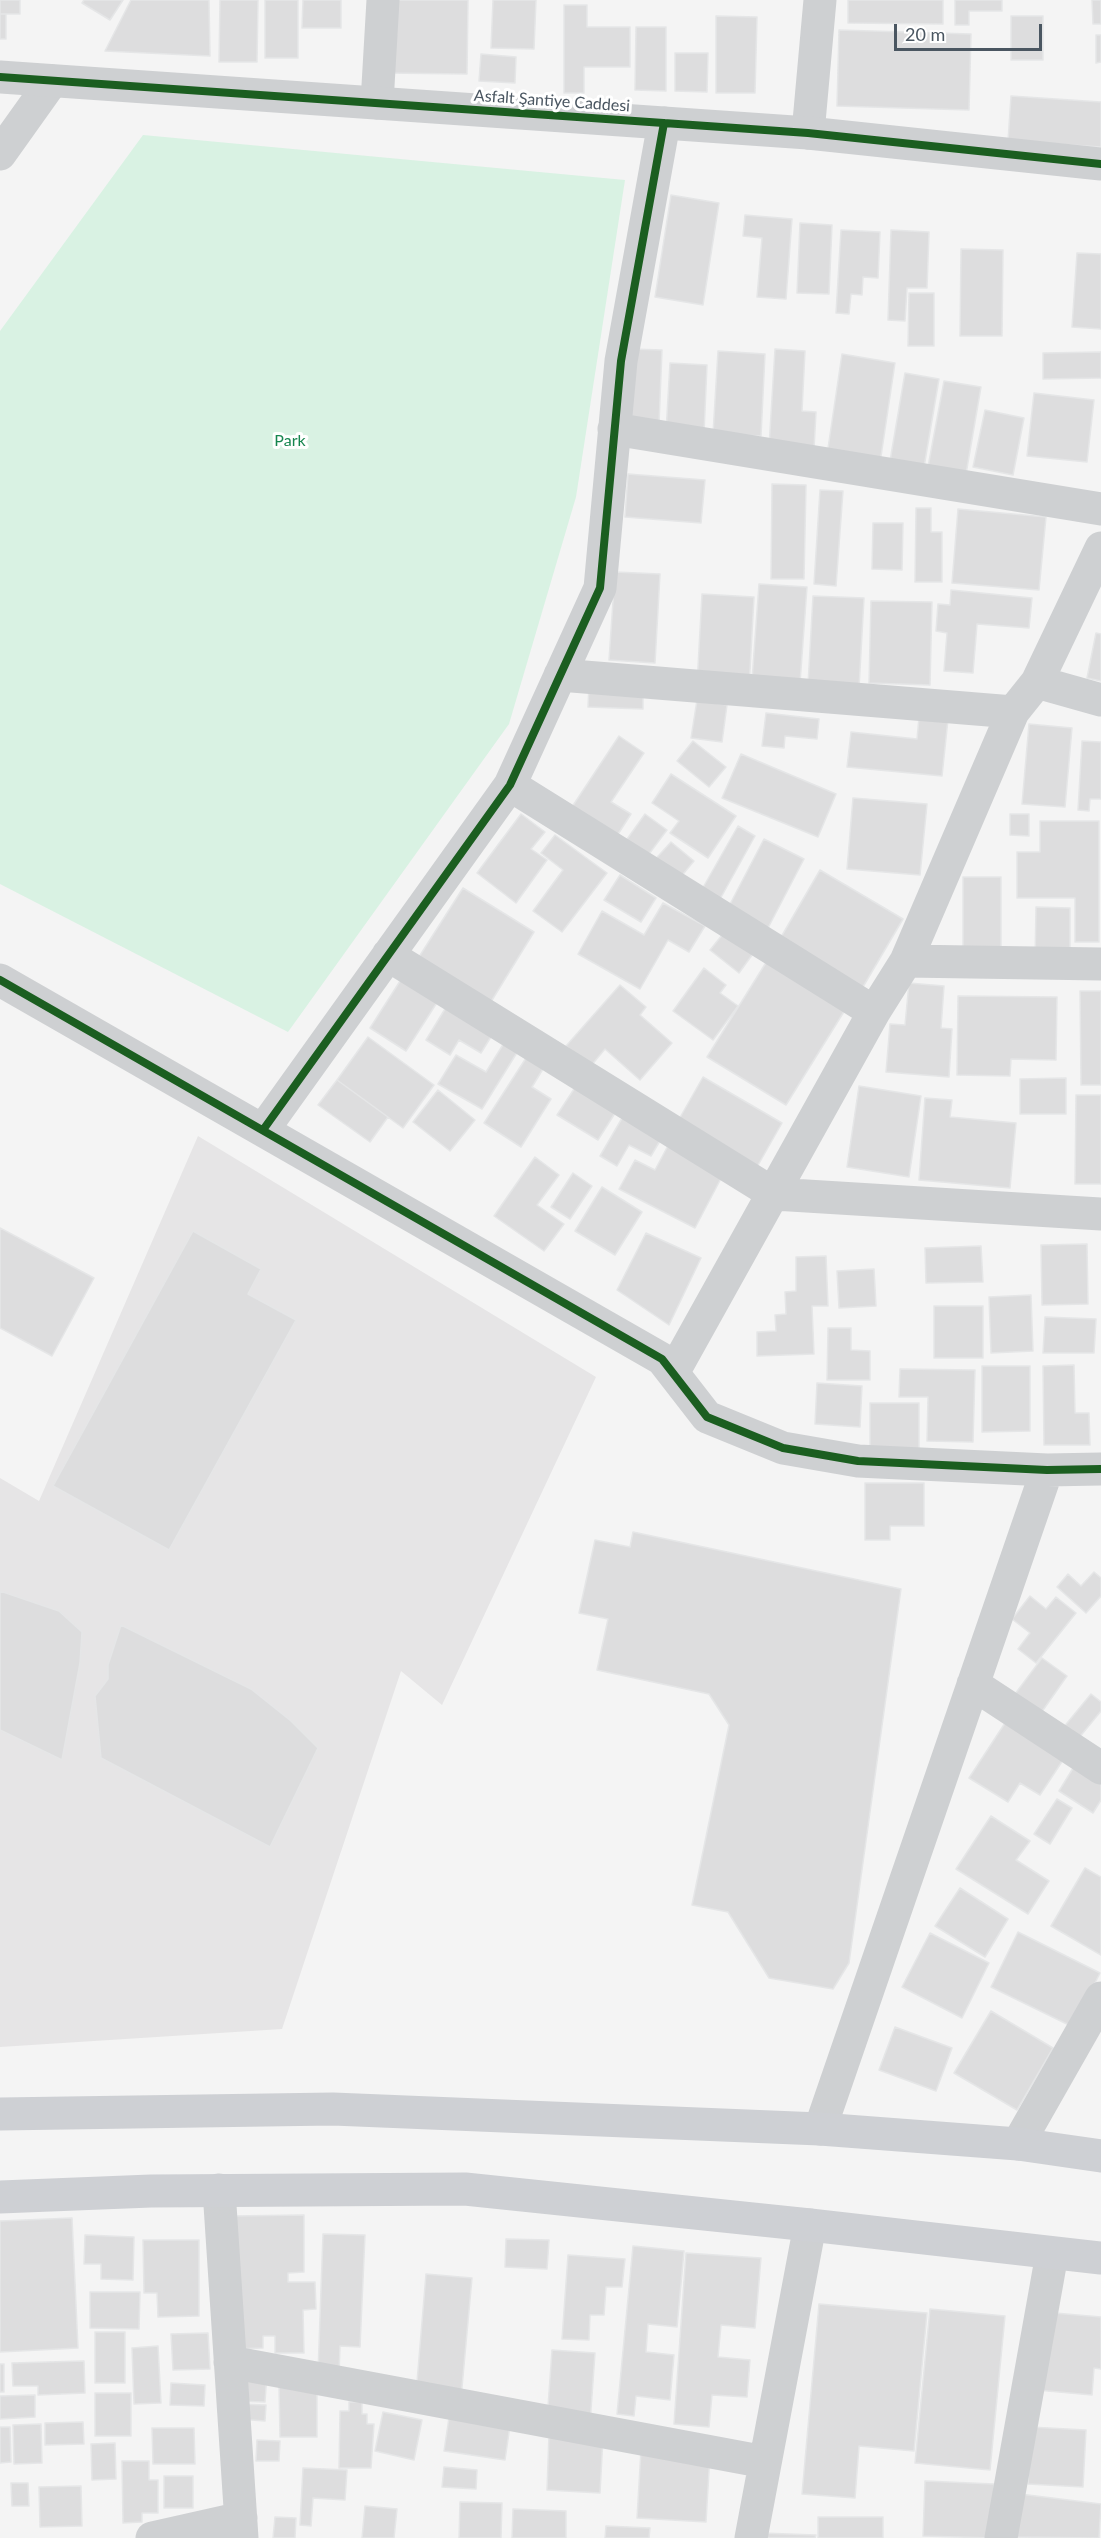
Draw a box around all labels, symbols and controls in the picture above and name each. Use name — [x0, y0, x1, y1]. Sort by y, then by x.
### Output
scale bar — [897, 12, 1046, 50]
text: 20 m — [905, 23, 945, 45]
street label: Asfalt Şantiye Caddesi — [473, 86, 631, 116]
park label: Park — [274, 431, 306, 451]

